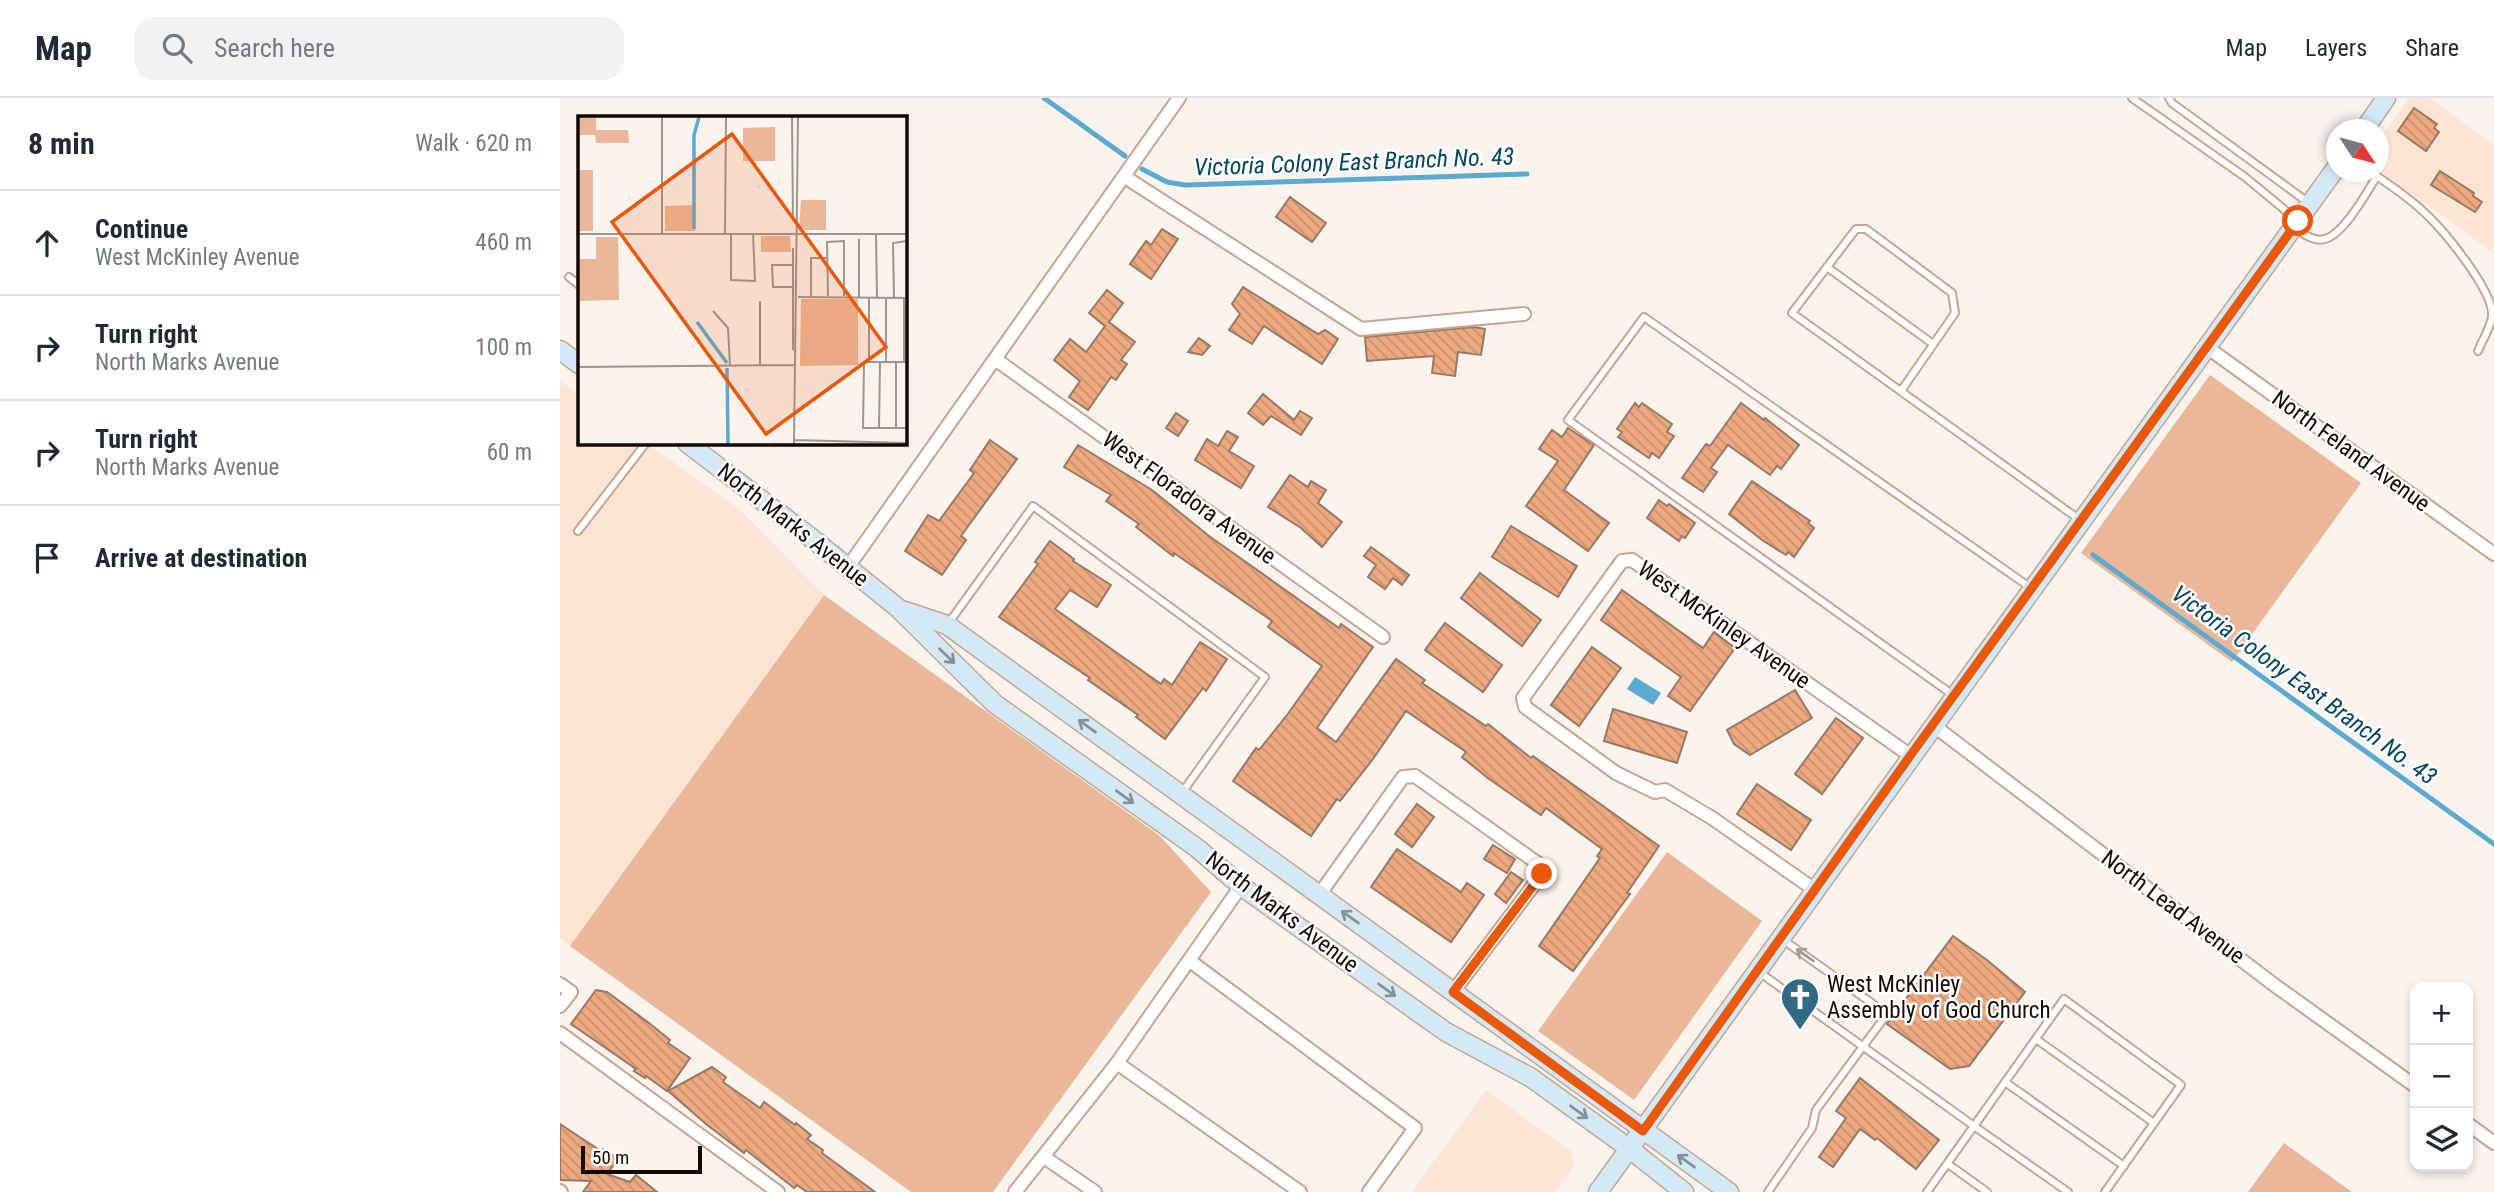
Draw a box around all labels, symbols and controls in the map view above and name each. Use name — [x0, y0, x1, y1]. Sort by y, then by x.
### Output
search box — [134, 17, 624, 80]
text: Map — [35, 29, 92, 68]
icon: search — [158, 29, 196, 67]
text: Search here — [214, 33, 335, 63]
text: Map — [2226, 34, 2267, 62]
text: Layers — [2305, 34, 2367, 62]
text: Share — [2405, 34, 2459, 62]
inset map — [578, 116, 906, 444]
north arrow — [2326, 119, 2389, 182]
text: 8 min — [28, 126, 95, 161]
text: Walk · 620 m — [415, 130, 532, 157]
water label: Victoria Colony East Branch No. 43 — [1193, 142, 1515, 182]
route start — [2282, 205, 2313, 236]
text: Continue — [95, 214, 188, 244]
icon: ahead — [28, 224, 66, 262]
text: 460 m — [475, 229, 532, 256]
text: West McKinley Avenue — [95, 244, 299, 271]
text: Turn right — [95, 319, 197, 349]
icon: right — [28, 329, 66, 367]
text: 100 m — [475, 334, 532, 361]
text: North Marks Avenue — [95, 349, 279, 376]
street label: North Feland Avenue — [2267, 385, 2435, 517]
text: Turn right — [95, 424, 197, 454]
street label: West Floradora Avenue — [1097, 426, 1281, 570]
icon: right — [28, 434, 66, 472]
text: 60 m — [487, 439, 532, 466]
text: North Marks Avenue — [95, 454, 279, 481]
street label: North Marks Avenue — [712, 458, 874, 592]
icon: arrive — [28, 539, 66, 577]
text: Arrive at destination — [95, 543, 307, 573]
street label: West McKinley Avenue — [1633, 555, 1815, 695]
water label: Victoria Colony East Branch No. 43 — [2166, 579, 2442, 791]
one-way arrow — [938, 648, 955, 665]
one-way arrow — [1078, 719, 1097, 733]
one-way arrow — [1115, 790, 1134, 804]
street label: North Lead Avenue — [2096, 844, 2250, 970]
street label: North Marks Avenue — [1200, 846, 1364, 978]
route end — [1526, 858, 1557, 889]
one-way arrow — [1342, 910, 1360, 925]
one-way arrow — [1796, 948, 1815, 962]
place label: West McKinley Assembly of God Church — [1827, 971, 2051, 1024]
church icon: West McKinley Assembly of God Church — [1779, 976, 1821, 1031]
map controls — [2410, 982, 2473, 1171]
button: + — [2410, 982, 2473, 1045]
one-way arrow — [1377, 983, 1396, 997]
button: − — [2410, 1045, 2473, 1108]
one-way arrow — [1569, 1104, 1588, 1119]
button: layers — [2410, 1108, 2473, 1171]
scale bar — [581, 1143, 702, 1175]
text: 50 m — [592, 1146, 629, 1169]
one-way arrow — [1677, 1154, 1696, 1168]

